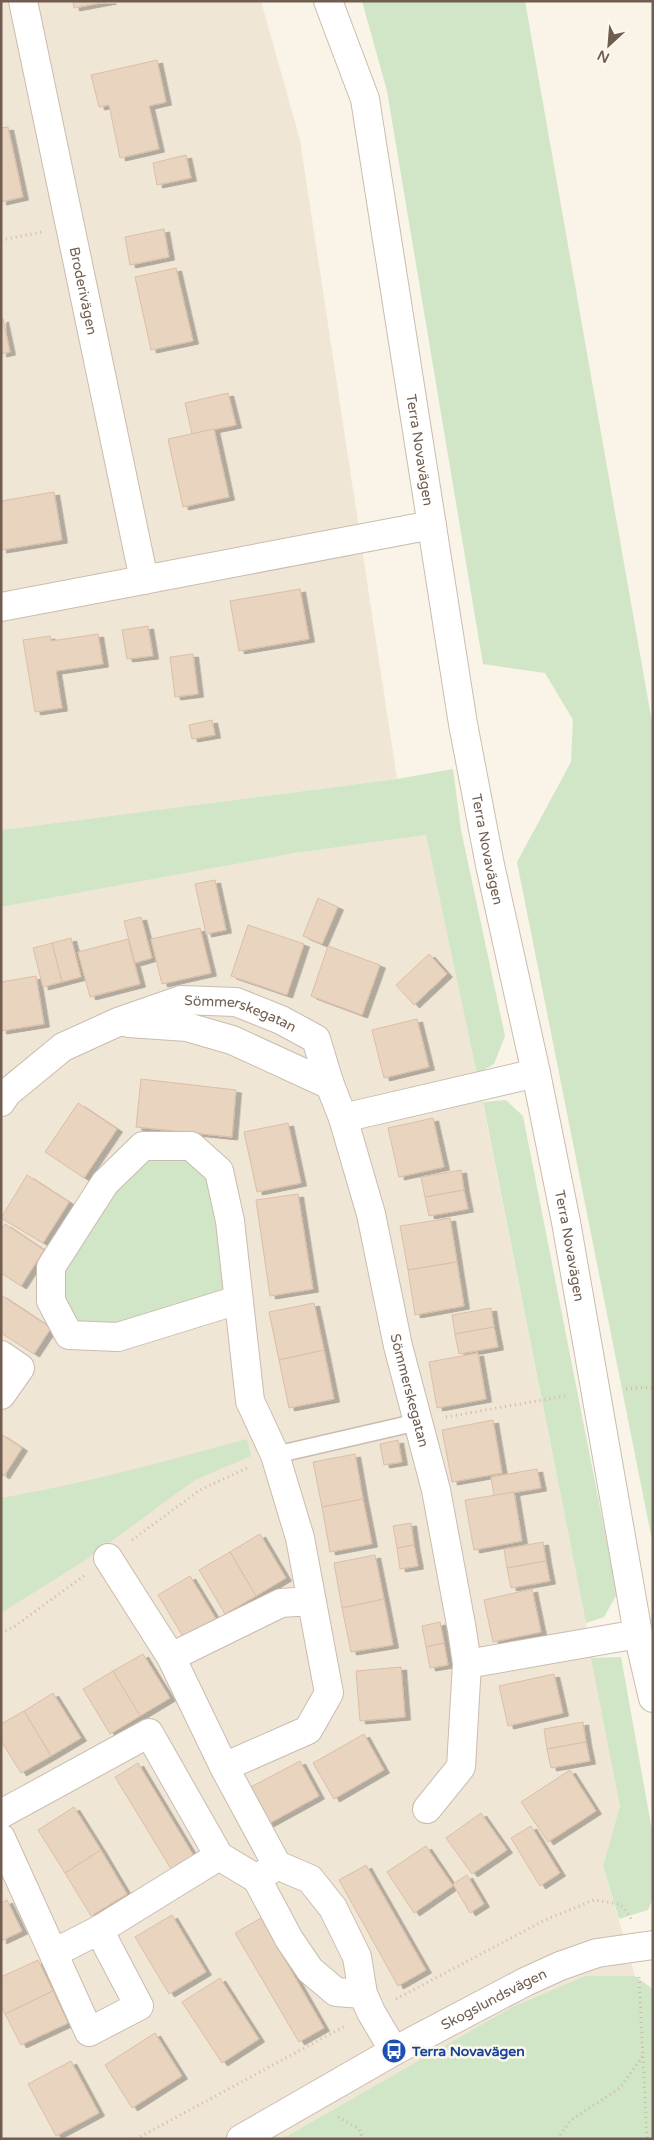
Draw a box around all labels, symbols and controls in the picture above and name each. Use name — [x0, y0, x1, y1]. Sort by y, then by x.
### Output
north arrow — [584, 20, 634, 70]
text: N — [595, 46, 612, 66]
street label: Broderivägen — [66, 245, 101, 336]
street label: Terra Novavägen — [403, 393, 437, 507]
street label: Terra Novavägen — [468, 792, 507, 906]
street label: Sömmerskegatan — [184, 992, 299, 1035]
street label: Terra Novavägen — [551, 1189, 588, 1303]
street label: Sömmerskegatan — [387, 1332, 433, 1449]
street label: Skogslundsvägen — [438, 1965, 549, 2033]
bus stop icon: Terra Novavägen — [381, 2038, 407, 2064]
place label: Terra Novavägen — [411, 2043, 525, 2060]

